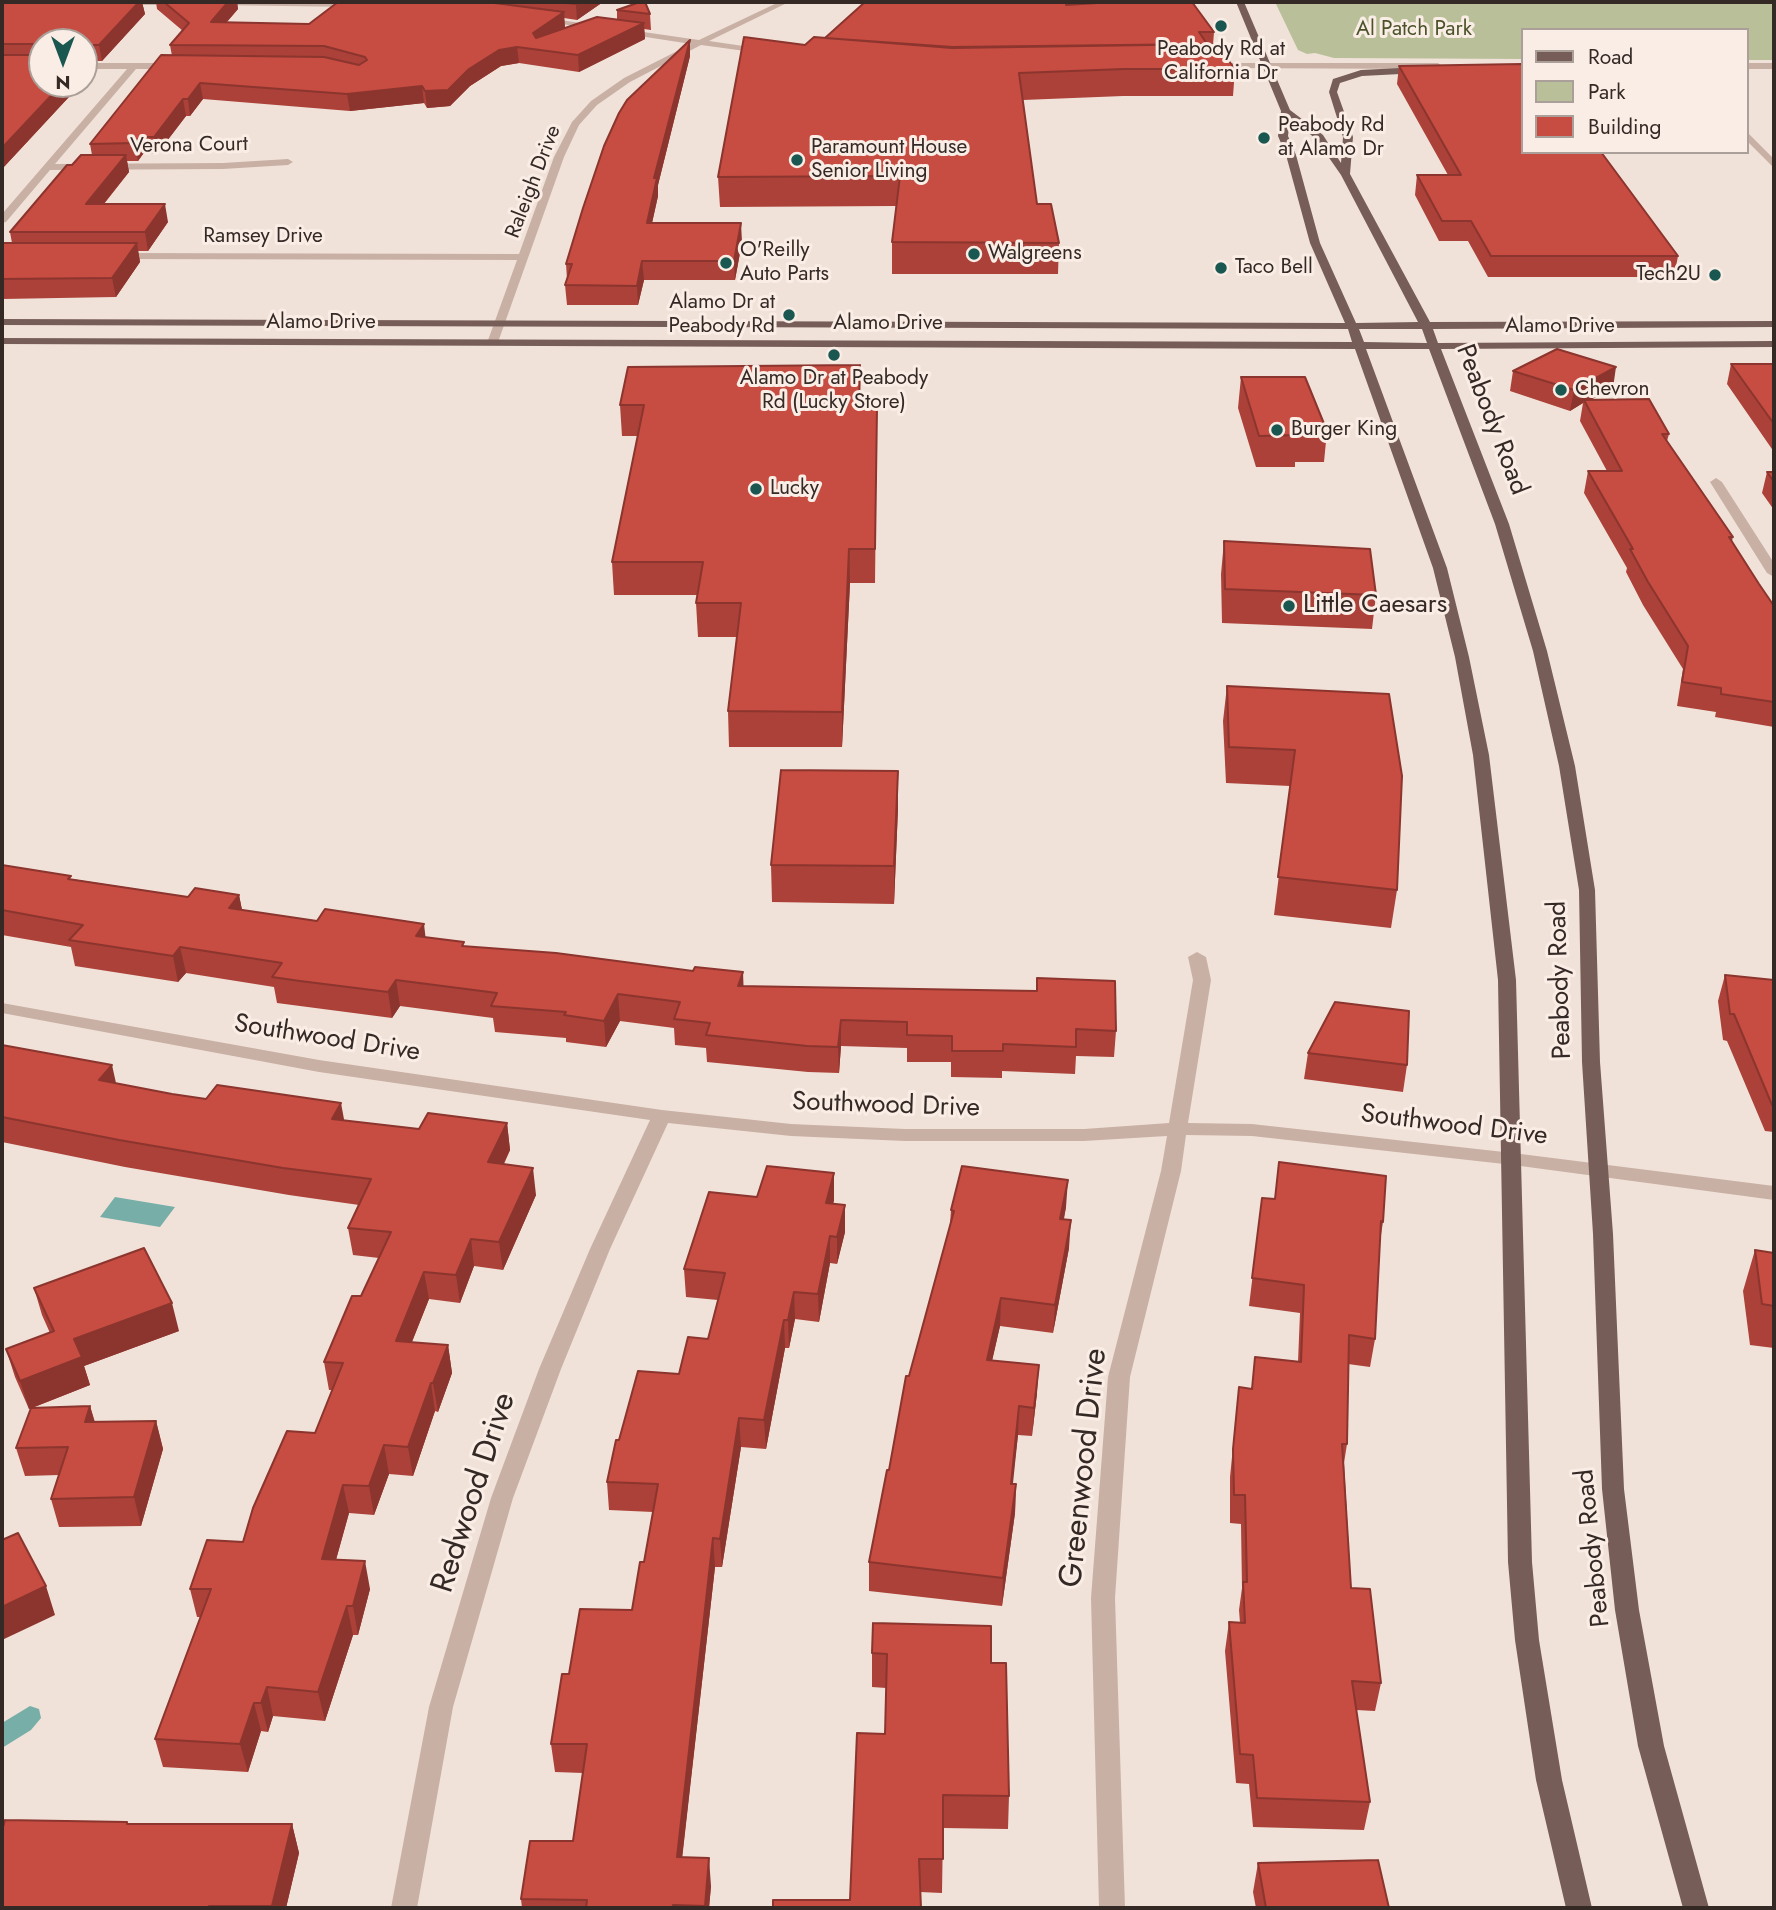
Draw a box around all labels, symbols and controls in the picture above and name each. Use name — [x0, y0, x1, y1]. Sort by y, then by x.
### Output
park label: Al Patch Park — [1356, 17, 1472, 43]
marker: Peabody Rd at California Dr — [1213, 18, 1229, 34]
north arrow — [28, 28, 98, 98]
legend — [1520, 28, 1748, 154]
place label: Peabody Rd at California Dr — [1157, 37, 1285, 87]
text: Road — [1588, 42, 1633, 72]
text: N — [55, 69, 71, 96]
text: Park — [1588, 77, 1625, 107]
text: Building — [1588, 112, 1661, 142]
place label: Peabody Rd at Alamo Dr — [1278, 113, 1384, 163]
street label: Raleigh Drive — [501, 122, 567, 242]
marker: Peabody Rd at Alamo Dr — [1256, 130, 1272, 146]
street label: Verona Court — [130, 132, 248, 160]
place label: Paramount House Senior Living — [811, 135, 967, 185]
marker: Paramount House Senior Living — [789, 152, 805, 168]
street label: Ramsey Drive — [203, 224, 323, 250]
place label: O'Reilly Auto Parts — [740, 238, 829, 288]
place label: Walgreens — [988, 241, 1082, 267]
marker: Walgreens — [966, 246, 982, 262]
marker: O'Reilly Auto Parts — [718, 255, 734, 271]
place label: Taco Bell — [1235, 255, 1313, 281]
marker: Taco Bell — [1213, 260, 1229, 276]
place label: Tech2U — [1636, 262, 1701, 288]
marker: Tech2U — [1707, 267, 1723, 283]
place label: Alamo Dr at Peabody Rd — [669, 290, 775, 340]
marker: Alamo Dr at Peabody Rd — [781, 307, 797, 323]
street label: Alamo Drive — [266, 310, 376, 336]
street label: Alamo Drive — [833, 311, 943, 337]
street label: Alamo Drive — [1505, 314, 1615, 340]
street label: Peabody Road — [1448, 340, 1534, 500]
marker: Alamo Dr at Peabody Rd (Lucky Store) — [826, 347, 842, 363]
place label: Alamo Dr at Peabody Rd (Lucky Store) — [740, 366, 928, 416]
place label: Chevron — [1575, 377, 1650, 403]
marker: Chevron — [1553, 382, 1569, 398]
place label: Burger King — [1291, 417, 1397, 443]
marker: Burger King — [1269, 422, 1285, 438]
place label: Lucky — [770, 476, 819, 502]
marker: Lucky — [748, 481, 764, 497]
place label: Little Caesars — [1303, 590, 1447, 622]
marker: Little Caesars — [1281, 598, 1297, 614]
street label: Peabody Road — [1543, 900, 1579, 1060]
street label: Southwood Drive — [232, 1009, 422, 1069]
street label: Southwood Drive — [792, 1087, 980, 1125]
street label: Southwood Drive — [1359, 1099, 1549, 1153]
street label: Greenwood Drive — [1053, 1347, 1117, 1589]
street label: Redwood Drive — [425, 1388, 525, 1598]
street label: Peabody Road — [1570, 1468, 1618, 1628]

